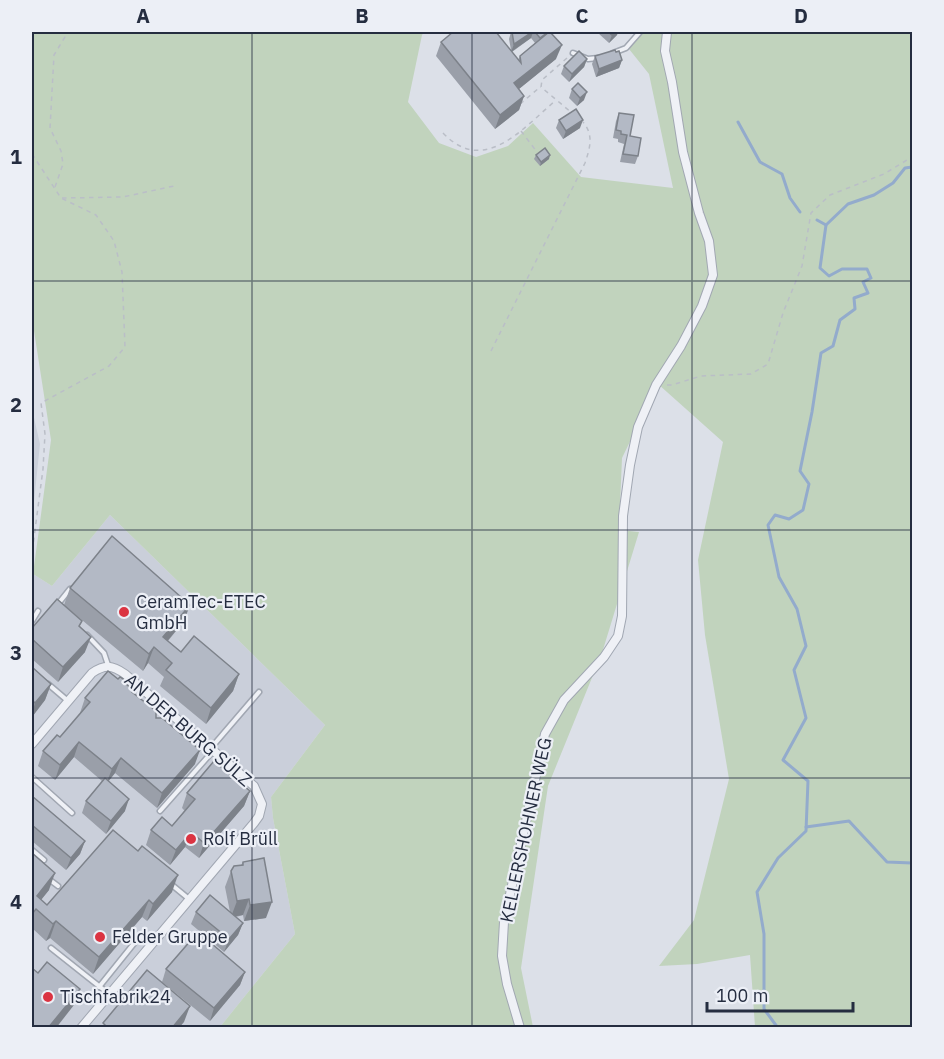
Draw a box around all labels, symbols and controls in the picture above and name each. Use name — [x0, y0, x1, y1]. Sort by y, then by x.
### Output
text: A — [136, 2, 150, 29]
text: B — [355, 2, 369, 29]
text: C — [575, 2, 589, 29]
text: D — [794, 2, 808, 29]
text: 1 — [10, 143, 22, 170]
text: 2 — [10, 391, 22, 418]
place label: CeramTec-ETEC GmbH — [136, 590, 266, 634]
marker: CeramTec-ETEC GmbH — [117, 605, 131, 619]
text: 3 — [10, 639, 22, 666]
street label: AN DER BURG SÜLZ — [120, 668, 257, 791]
street label: KELLERSHOHNER WEG — [495, 735, 556, 925]
place label: Rolf Brüll — [203, 827, 278, 850]
marker: Rolf Brüll — [184, 832, 198, 846]
text: 4 — [10, 888, 22, 915]
place label: Felder Gruppe — [112, 925, 228, 948]
marker: Felder Gruppe — [93, 930, 107, 944]
scale bar — [707, 975, 852, 1013]
text: 100 m — [716, 984, 768, 1007]
place label: Tischfabrik24 — [60, 985, 171, 1008]
marker: Tischfabrik24 — [41, 990, 55, 1004]

